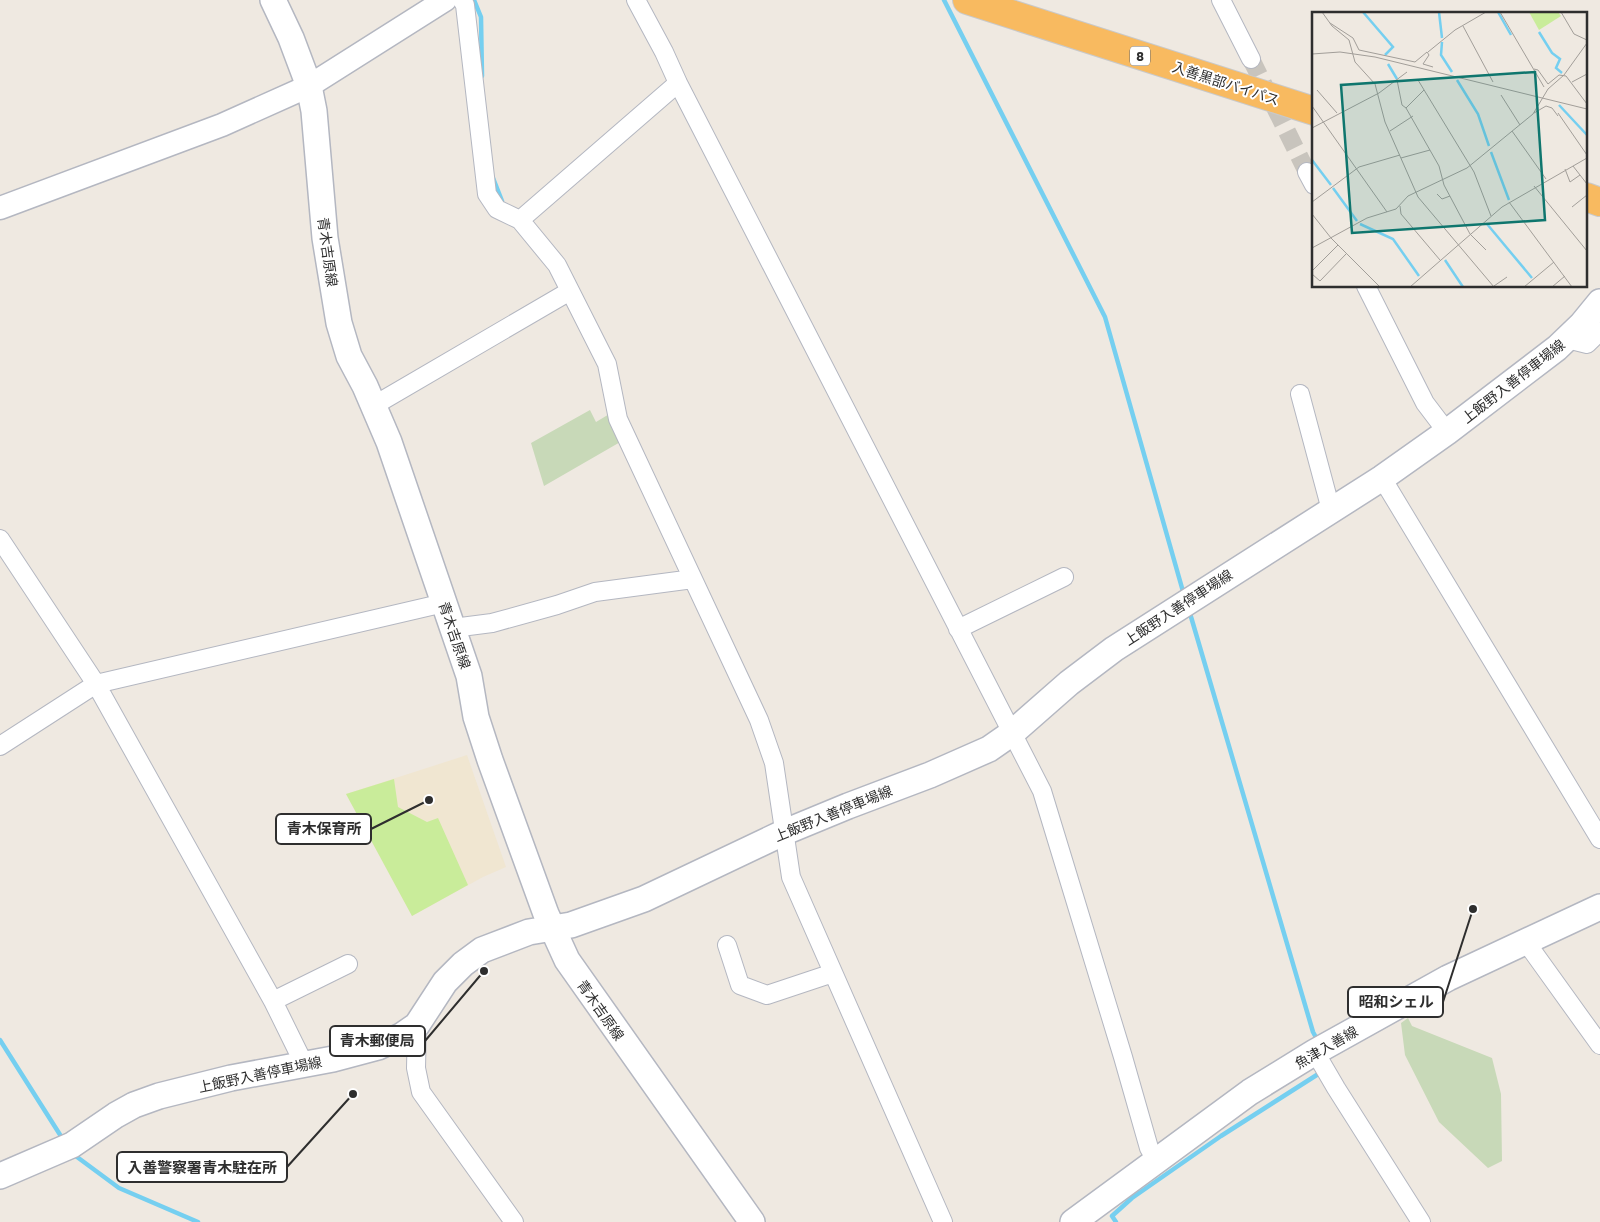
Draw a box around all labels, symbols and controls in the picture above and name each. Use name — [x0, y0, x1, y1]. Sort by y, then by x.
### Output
inset map — [1312, 12, 1588, 288]
road number: 8 — [1130, 46, 1150, 66]
street label: 入善黒部バイパス — [1170, 58, 1282, 108]
street label: 青木吉原線 — [315, 216, 341, 288]
street label: 上飯野入善停車場線 — [1458, 336, 1568, 426]
street label: 上飯野入善停車場線 — [1121, 566, 1235, 648]
street label: 青木吉原線 — [436, 599, 474, 671]
street label: 上飯野入善停車場線 — [771, 782, 895, 844]
callout: 青木保育所 — [276, 814, 371, 844]
text: 青木保育所 — [286, 819, 362, 837]
street label: 青木吉原線 — [574, 976, 628, 1044]
callout: 昭和シェル — [1348, 987, 1443, 1017]
text: 昭和シェル — [1358, 992, 1434, 1010]
street label: 魚津入善線 — [1291, 1022, 1361, 1072]
callout: 青木郵便局 — [330, 1026, 425, 1056]
text: 青木郵便局 — [339, 1031, 415, 1049]
street label: 上飯野入善停車場線 — [197, 1053, 323, 1095]
callout: 入善警察署青木駐在所 — [117, 1152, 287, 1182]
text: 入善警察署青木駐在所 — [127, 1158, 277, 1176]

